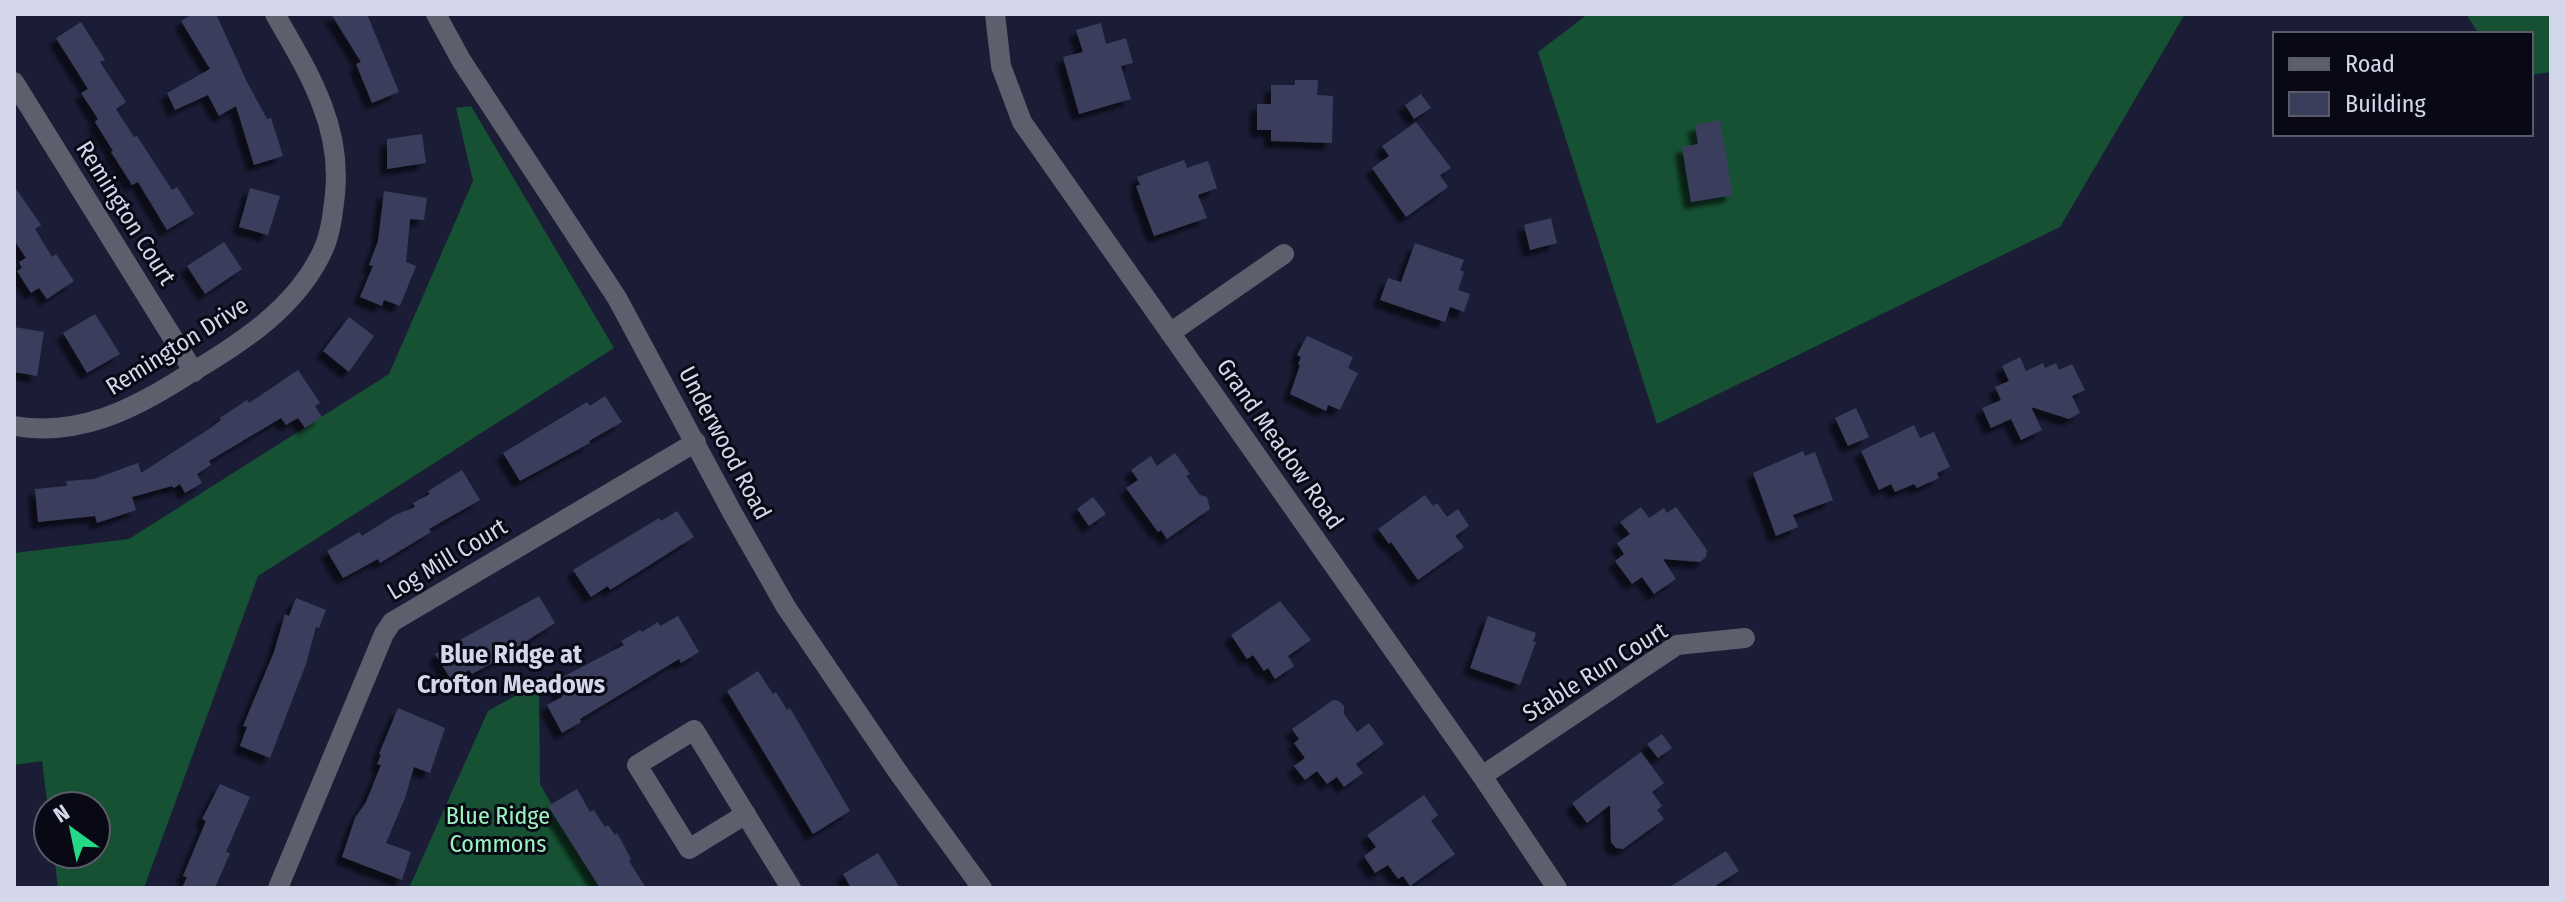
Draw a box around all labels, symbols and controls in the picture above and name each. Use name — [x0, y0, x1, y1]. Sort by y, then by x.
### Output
legend — [2273, 32, 2533, 136]
text: Road — [2345, 50, 2395, 78]
text: Building — [2345, 90, 2427, 118]
street label: Remington Court — [71, 136, 182, 290]
street label: Remington Drive — [101, 291, 253, 401]
street label: Grand Meadow Road — [1211, 353, 1349, 535]
street label: Underwood Road — [673, 362, 777, 524]
street label: Log Mill Court — [382, 512, 512, 606]
street label: Stable Run Court — [1518, 616, 1672, 728]
district label: Blue Ridge at Crofton Meadows — [417, 639, 605, 700]
north arrow — [32, 790, 112, 870]
text: N — [48, 799, 74, 829]
park label: Blue Ridge Commons — [446, 802, 550, 858]

